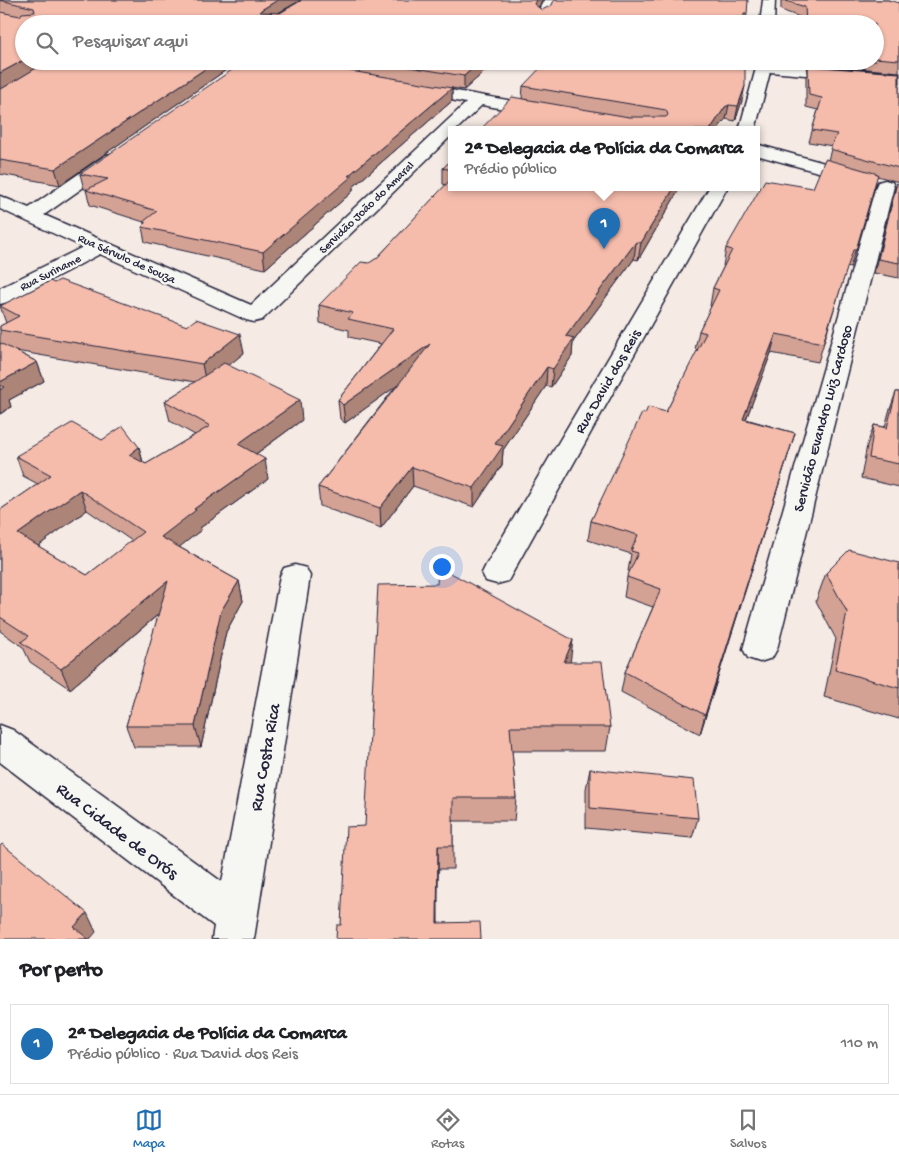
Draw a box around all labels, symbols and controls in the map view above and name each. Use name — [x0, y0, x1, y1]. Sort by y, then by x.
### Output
search box — [15, 15, 884, 70]
icon: search — [33, 29, 61, 57]
text: Pesquisar aqui — [73, 31, 188, 54]
popup — [448, 126, 760, 191]
text: 2ª Delegacia de Polícia da Comarca — [465, 138, 743, 161]
street label: Servidão João do Amaral — [317, 159, 418, 258]
text: Prédio público — [465, 161, 557, 180]
pin: 1 — [588, 208, 620, 249]
street label: Rua Sérvulo de Souza — [75, 232, 178, 288]
street label: Rua Suriname — [18, 252, 84, 295]
street label: Servidão Evandro Luiz Cardoso — [790, 323, 858, 514]
street label: Rua David dos Reis — [572, 326, 646, 437]
your location — [429, 554, 455, 580]
street label: Rua Costa Rica — [247, 701, 286, 813]
street label: Rua Cidade de Orós — [51, 779, 183, 886]
text: Por perto — [20, 959, 103, 984]
text: 2ª Delegacia de Polícia da Comarca — [68, 1023, 347, 1046]
text: 1 — [34, 1035, 40, 1054]
text: 110 m — [841, 1035, 878, 1054]
text: Prédio público · Rua David dos Reis — [68, 1046, 298, 1065]
tab: Mapa — [133, 1106, 165, 1153]
tab: Rotas — [431, 1106, 464, 1153]
tab: Salvos — [730, 1106, 766, 1153]

